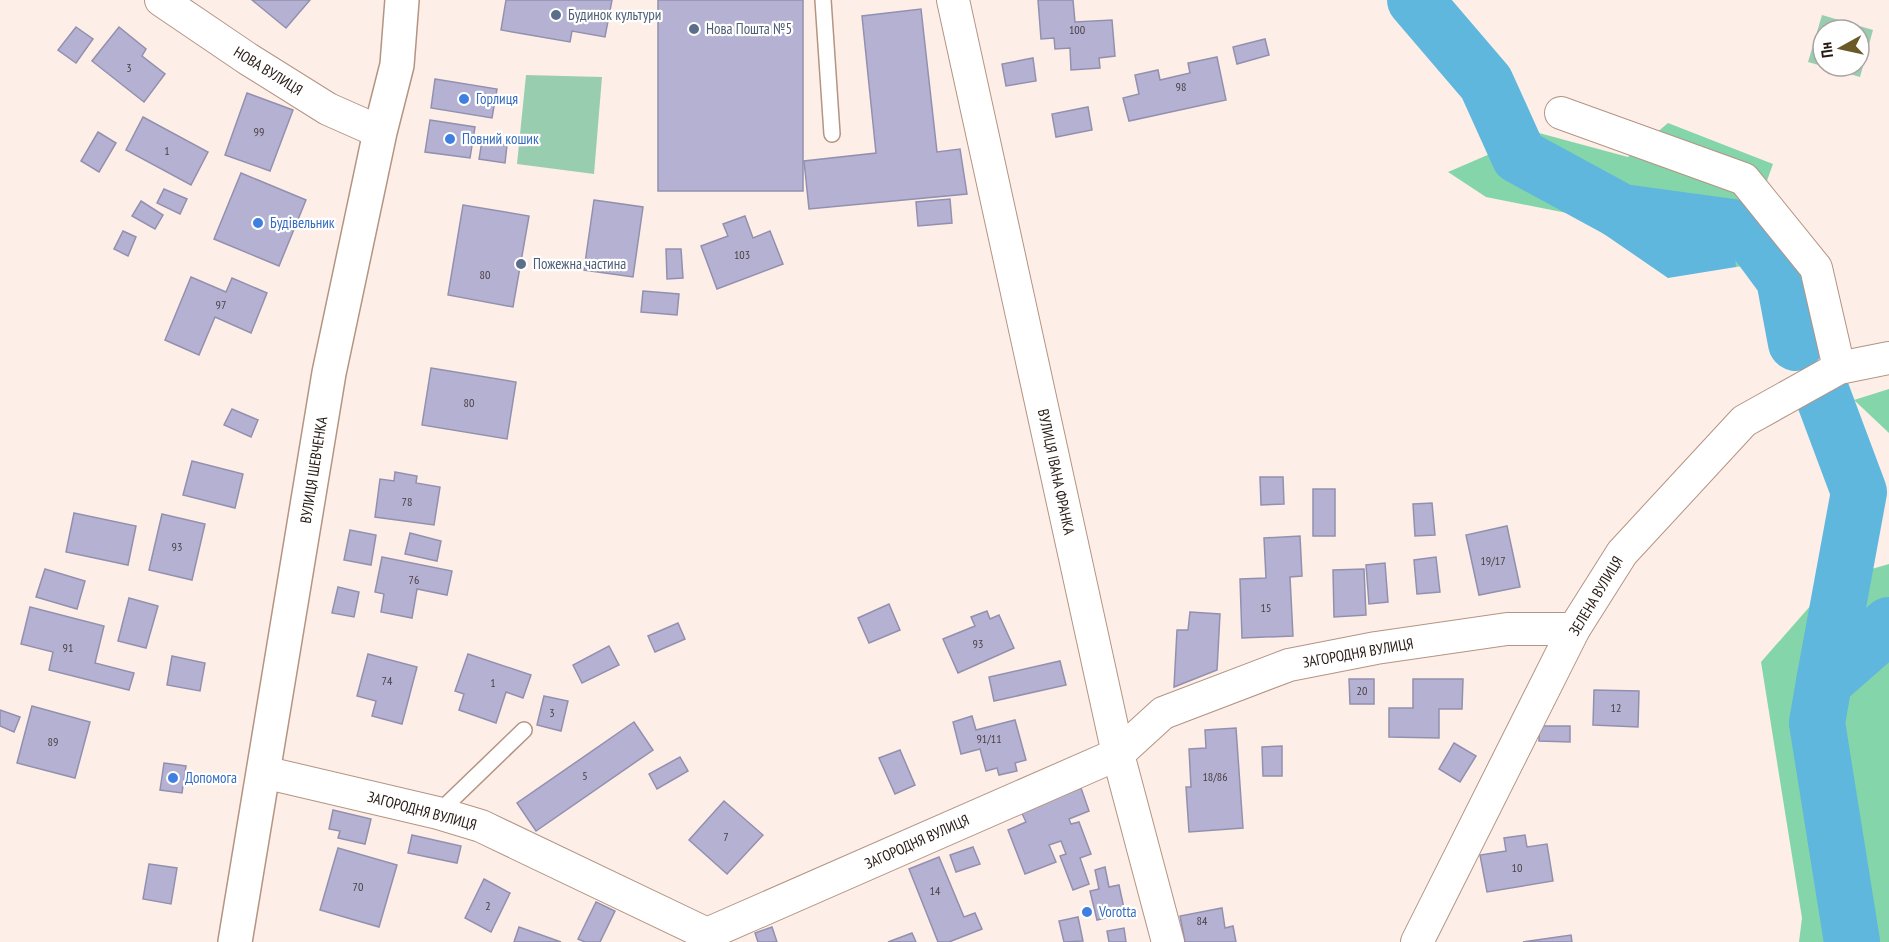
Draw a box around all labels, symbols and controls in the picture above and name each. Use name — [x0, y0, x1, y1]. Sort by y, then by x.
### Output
place label: Будинок культури — [568, 5, 661, 24]
marker: Будинок культури — [549, 8, 563, 22]
north arrow — [1811, 18, 1871, 78]
place label: Нова Пошта №5 — [706, 19, 792, 38]
marker: Нова Пошта №5 — [687, 22, 701, 36]
house number: 100 — [1069, 22, 1085, 37]
text: Пн — [1815, 41, 1837, 59]
street label: НОВА ВУЛИЦЯ — [230, 42, 306, 99]
house number: 3 — [126, 60, 132, 75]
house number: 98 — [1176, 79, 1186, 94]
place label: Горлиця — [476, 89, 518, 108]
marker: Горлиця — [457, 92, 471, 106]
house number: 99 — [254, 124, 264, 139]
place label: Повний кошик — [462, 129, 539, 148]
marker: Повний кошик — [443, 132, 457, 146]
house number: 1 — [164, 143, 170, 158]
place label: Будівельник — [270, 213, 335, 232]
marker: Будівельник — [251, 216, 265, 230]
house number: 103 — [734, 247, 750, 262]
place label: Пожежна частина — [533, 254, 626, 273]
marker: Пожежна частина — [514, 257, 528, 271]
house number: 80 — [480, 267, 490, 282]
house number: 97 — [216, 297, 226, 312]
house number: 80 — [464, 395, 474, 410]
street label: ВУЛИЦЯ ІВАНА ФРАНКА — [1034, 407, 1079, 537]
street label: ВУЛИЦЯ ШЕВЧЕНКА — [296, 414, 331, 525]
house number: 78 — [402, 494, 412, 509]
house number: 93 — [172, 539, 182, 554]
house number: 19/17 — [1480, 553, 1506, 568]
street label: ЗЕЛЕНА ВУЛИЦЯ — [1564, 553, 1627, 639]
house number: 76 — [409, 572, 419, 587]
house number: 15 — [1261, 600, 1271, 615]
street label: ЗАГОРОДНЯ ВУЛИЦЯ — [1301, 633, 1415, 672]
house number: 93 — [973, 636, 983, 651]
house number: 91 — [63, 640, 73, 655]
house number: 74 — [382, 673, 393, 688]
house number: 1 — [490, 675, 496, 690]
house number: 20 — [1357, 683, 1367, 698]
house number: 12 — [1611, 700, 1621, 715]
house number: 3 — [549, 705, 555, 720]
house number: 91/11 — [976, 731, 1002, 746]
house number: 89 — [48, 734, 58, 749]
place label: Допомога — [185, 768, 237, 787]
house number: 5 — [582, 768, 588, 783]
house number: 18/86 — [1202, 769, 1228, 784]
marker: Допомога — [166, 771, 180, 785]
street label: ЗАГОРОДНЯ ВУЛИЦЯ — [366, 787, 479, 834]
street label: ЗАГОРОДНЯ ВУЛИЦЯ — [862, 810, 972, 873]
house number: 7 — [723, 829, 729, 844]
house number: 10 — [1512, 860, 1522, 875]
house number: 70 — [353, 879, 363, 894]
house number: 14 — [930, 883, 941, 898]
house number: 2 — [485, 898, 491, 913]
place label: Vorotta — [1098, 902, 1137, 921]
marker: Vorotta — [1080, 905, 1094, 919]
house number: 84 — [1197, 913, 1208, 928]

